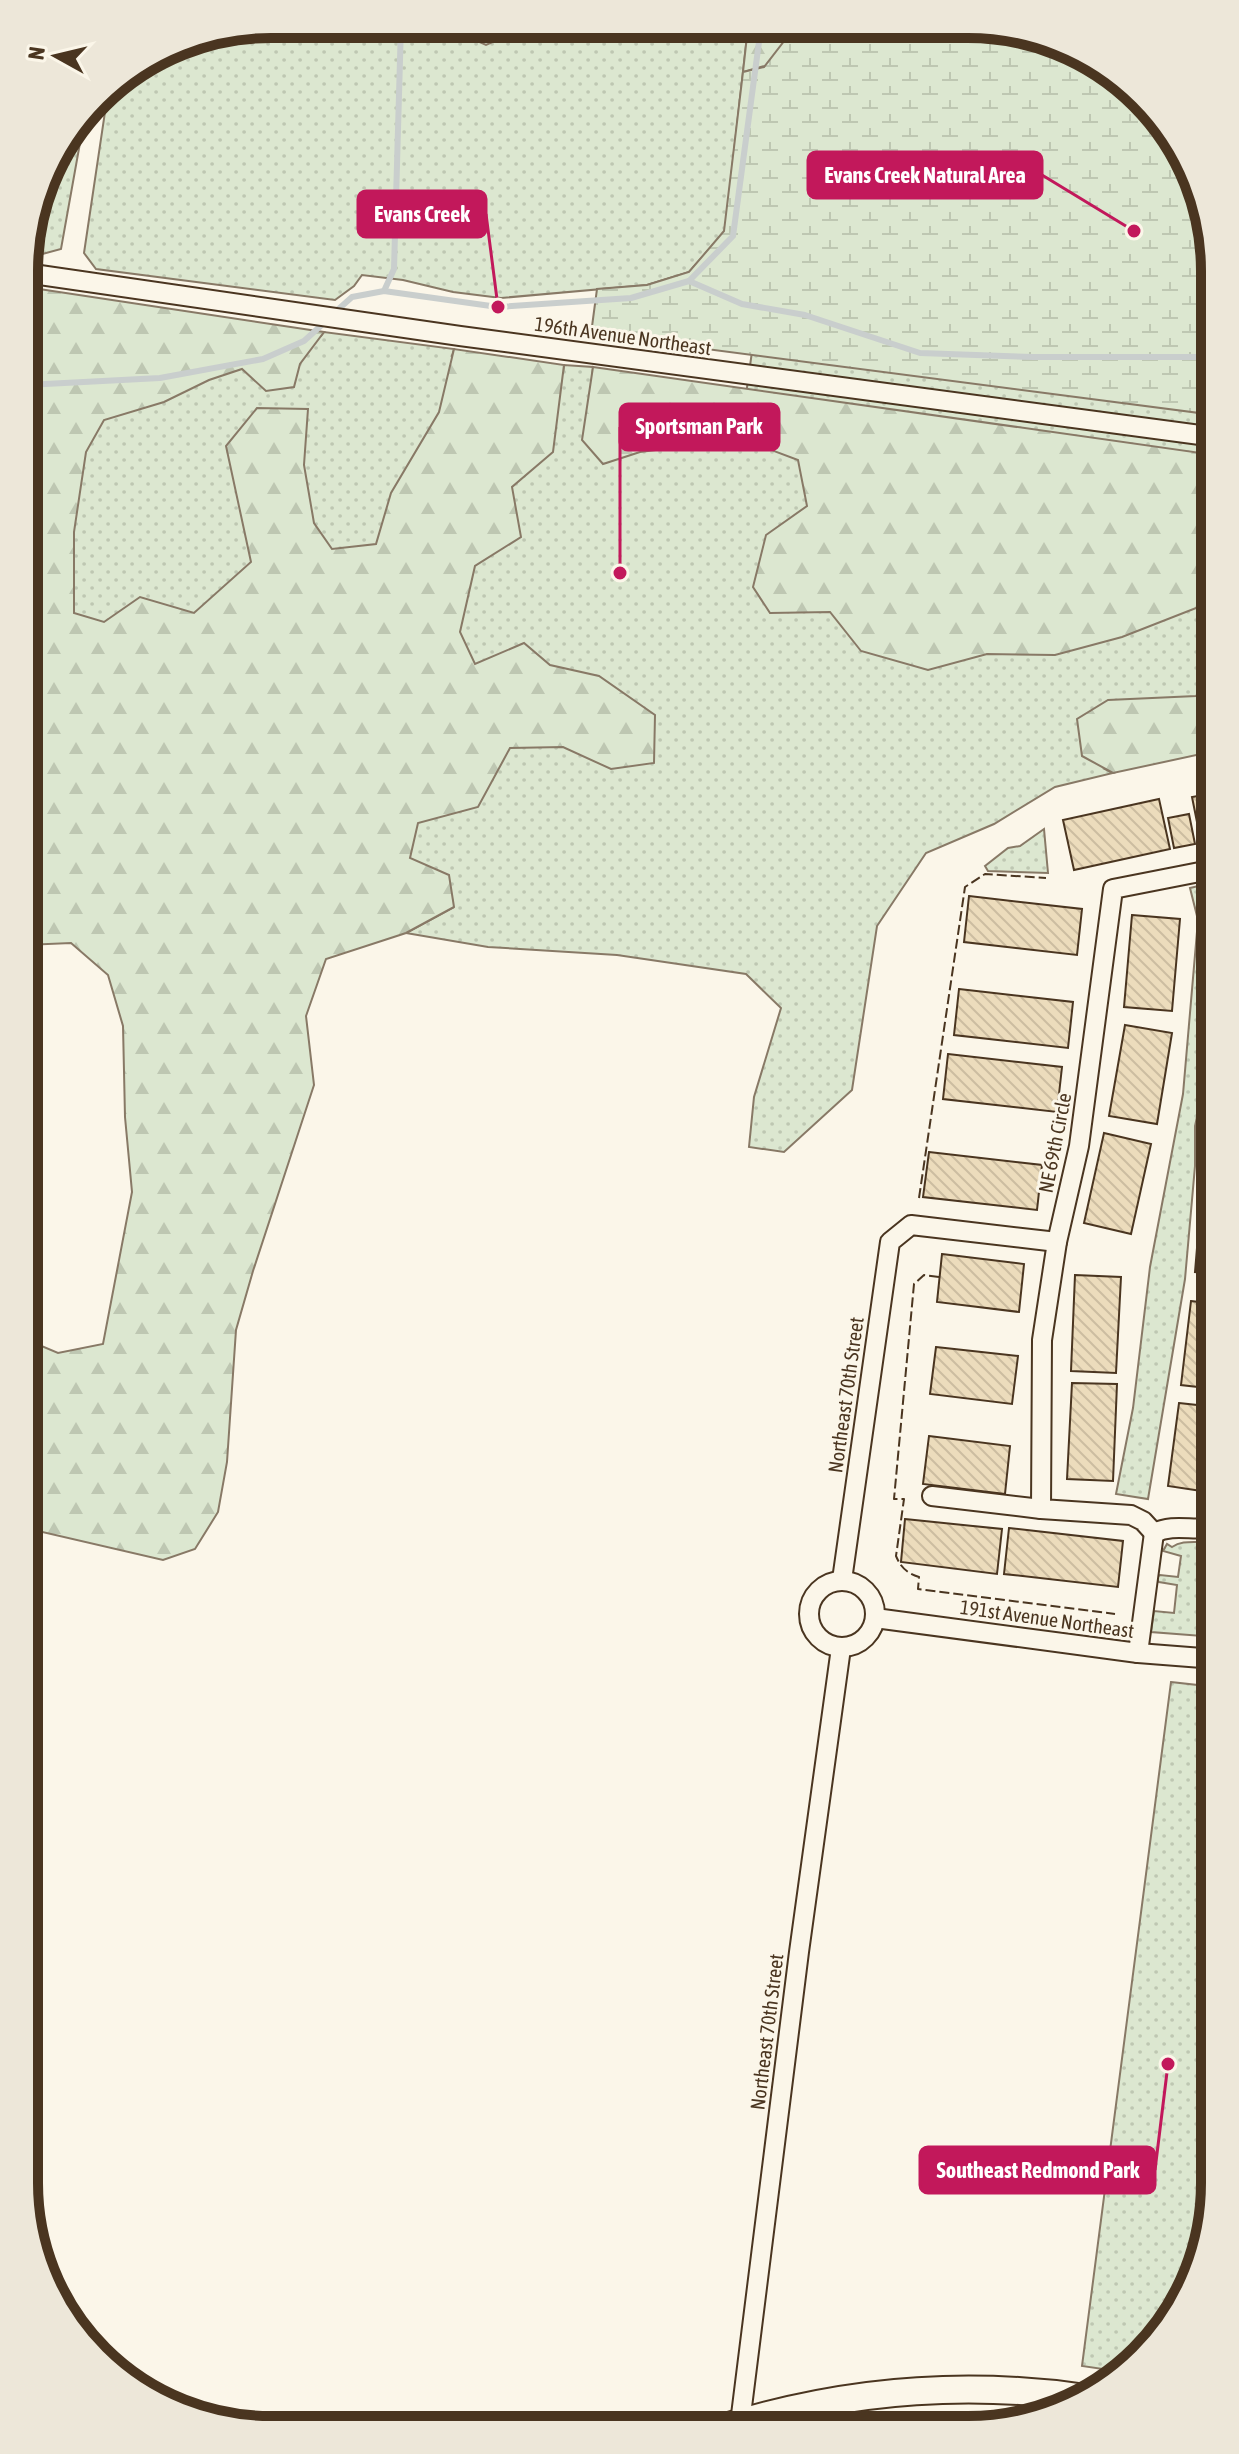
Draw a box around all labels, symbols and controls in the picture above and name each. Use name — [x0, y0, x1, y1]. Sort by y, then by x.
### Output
north arrow — [16, 16, 96, 96]
text: N — [22, 45, 50, 61]
callout: Evans Creek Natural Area — [808, 152, 1042, 198]
text: Evans Creek Natural Area — [824, 162, 1026, 188]
callout: Evans Creek — [358, 191, 486, 237]
text: Evans Creek — [374, 201, 470, 227]
street label: 196th Avenue Northeast — [533, 312, 713, 359]
callout: Sportsman Park — [620, 404, 779, 450]
text: Sportsman Park — [636, 413, 763, 439]
street label: NE 69th Circle — [1034, 1091, 1075, 1195]
street label: Northeast 70th Street — [823, 1315, 868, 1474]
street label: 191st Avenue Northeast — [959, 1595, 1136, 1642]
street label: Northeast 70th Street — [746, 1952, 788, 2111]
callout: Southeast Redmond Park — [920, 2147, 1155, 2193]
text: Southeast Redmond Park — [937, 2157, 1140, 2183]

